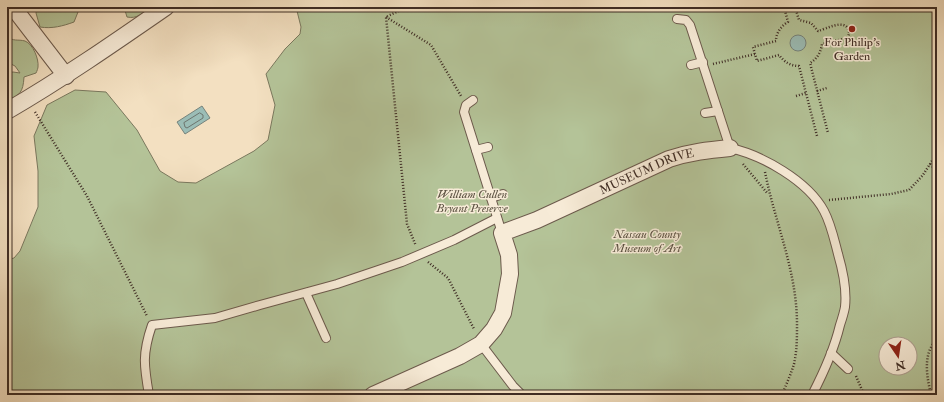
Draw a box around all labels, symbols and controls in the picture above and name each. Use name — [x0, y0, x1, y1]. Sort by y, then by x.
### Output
marker: For Philip's Garden — [847, 24, 857, 34]
place label: For Philip's Garden — [824, 35, 880, 64]
street label: MUSEUM DRIVE — [597, 146, 696, 198]
park label: William Cullen Bryant Preserve — [435, 187, 509, 216]
park label: Nassau County Museum of Art — [612, 227, 682, 256]
north arrow — [878, 336, 918, 376]
text: N — [893, 358, 907, 373]

